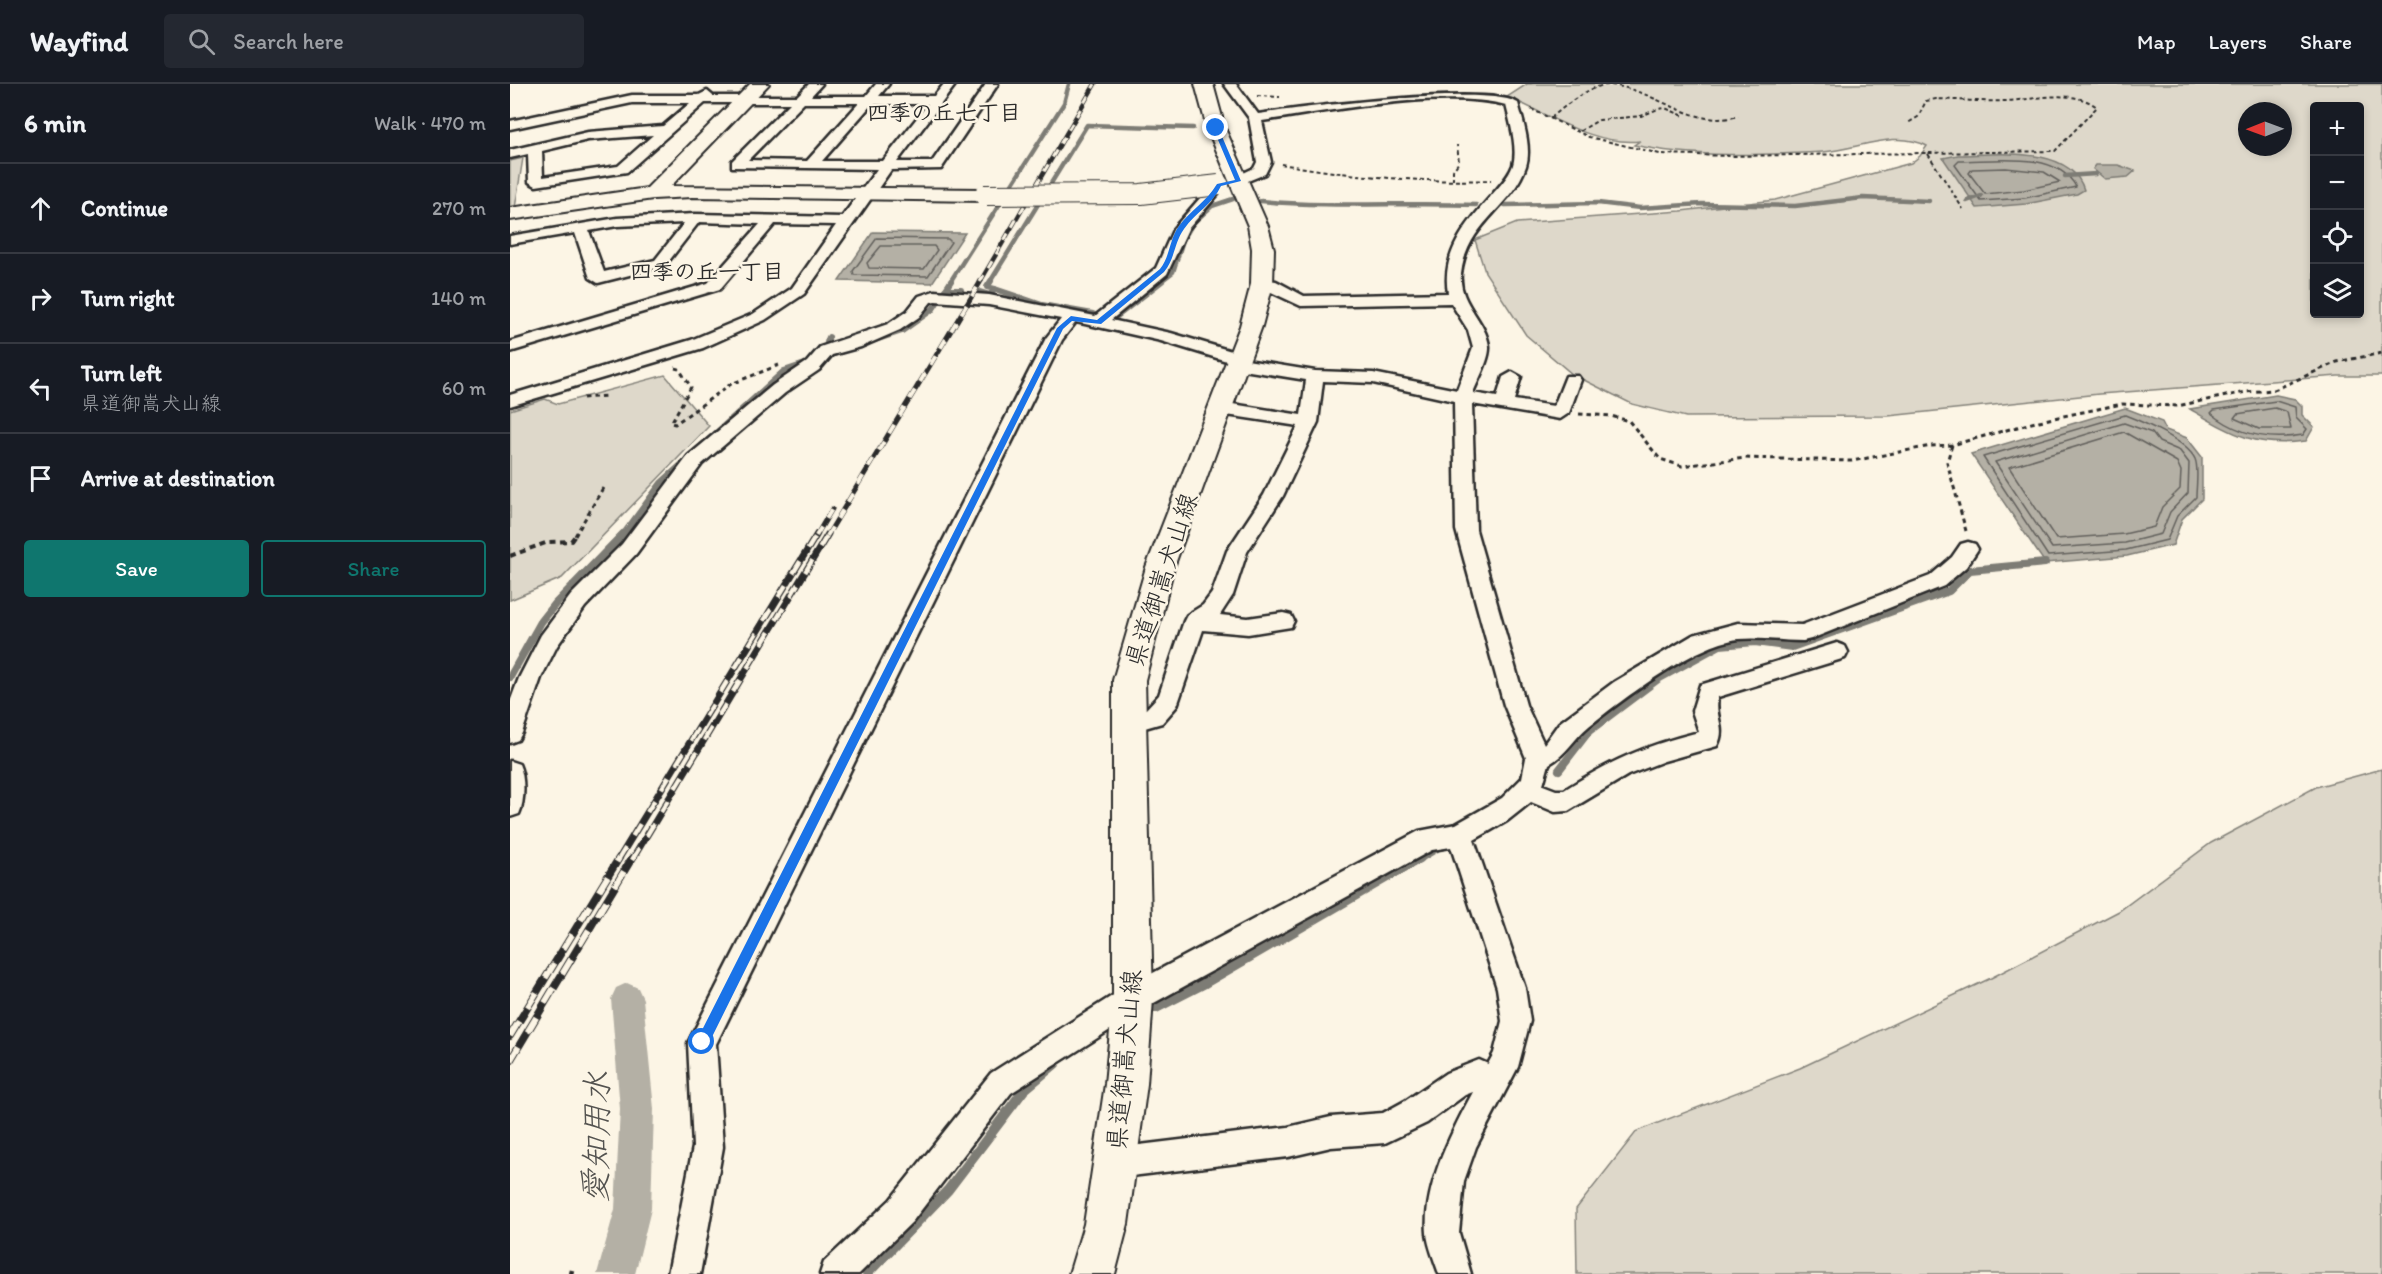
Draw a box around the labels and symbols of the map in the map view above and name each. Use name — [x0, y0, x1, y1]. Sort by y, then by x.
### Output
district label: 四季の丘七丁目 — [867, 99, 1021, 126]
north arrow — [2238, 102, 2292, 156]
route end — [1202, 114, 1228, 140]
district label: 四季の丘一丁目 — [630, 258, 784, 285]
street label: 県道御嵩犬山線 — [1118, 489, 1204, 671]
street label: 県道御嵩犬山線 — [1100, 968, 1148, 1152]
route start — [688, 1028, 714, 1054]
water label: 愛知用水 — [575, 1071, 617, 1203]

